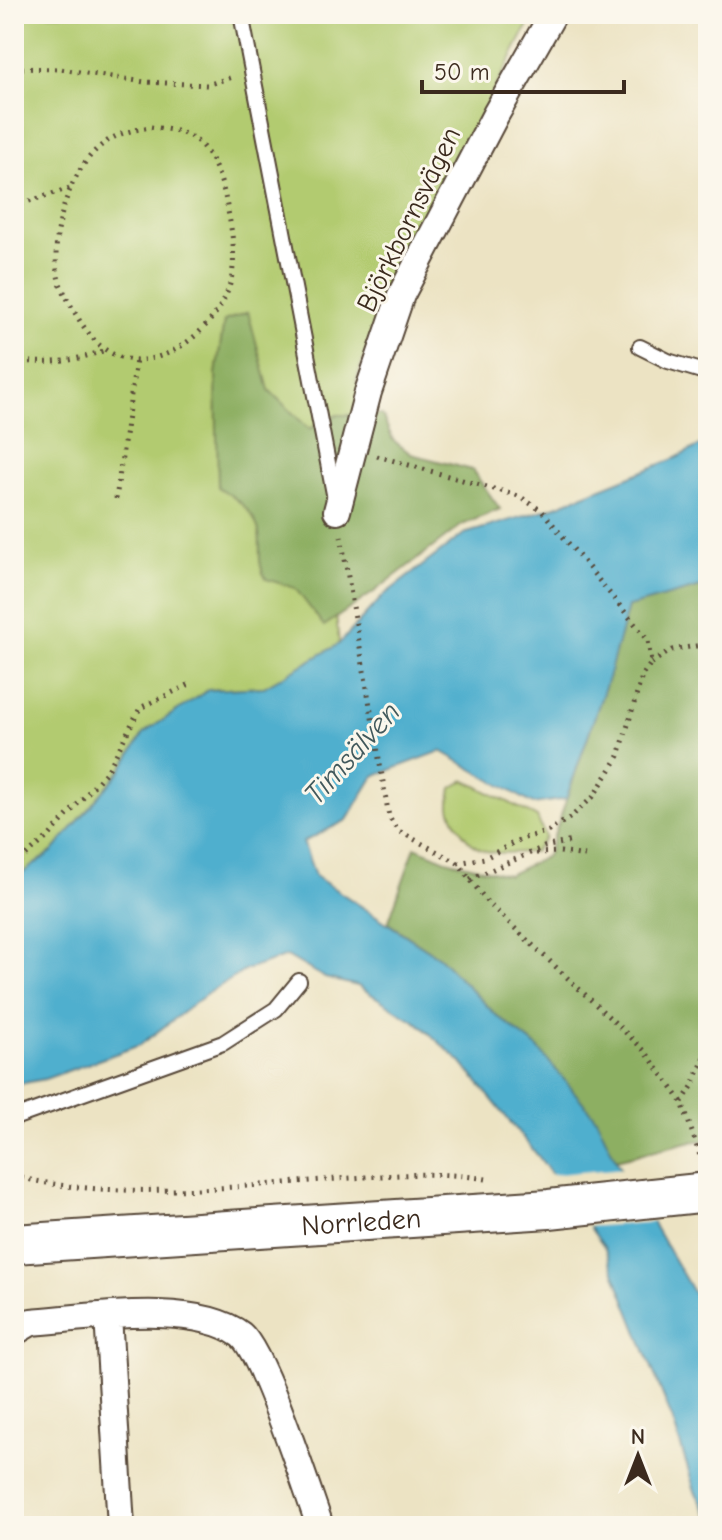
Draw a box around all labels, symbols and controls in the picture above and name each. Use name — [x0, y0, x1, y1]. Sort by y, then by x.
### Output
scale bar — [422, 44, 624, 94]
text: 50 m — [434, 58, 490, 86]
street label: Björkbornsvägen — [350, 122, 467, 317]
water label: Timsälven — [297, 695, 407, 812]
street label: Norrleden — [300, 1202, 422, 1242]
north arrow — [598, 1416, 678, 1496]
text: N — [631, 1424, 645, 1450]

